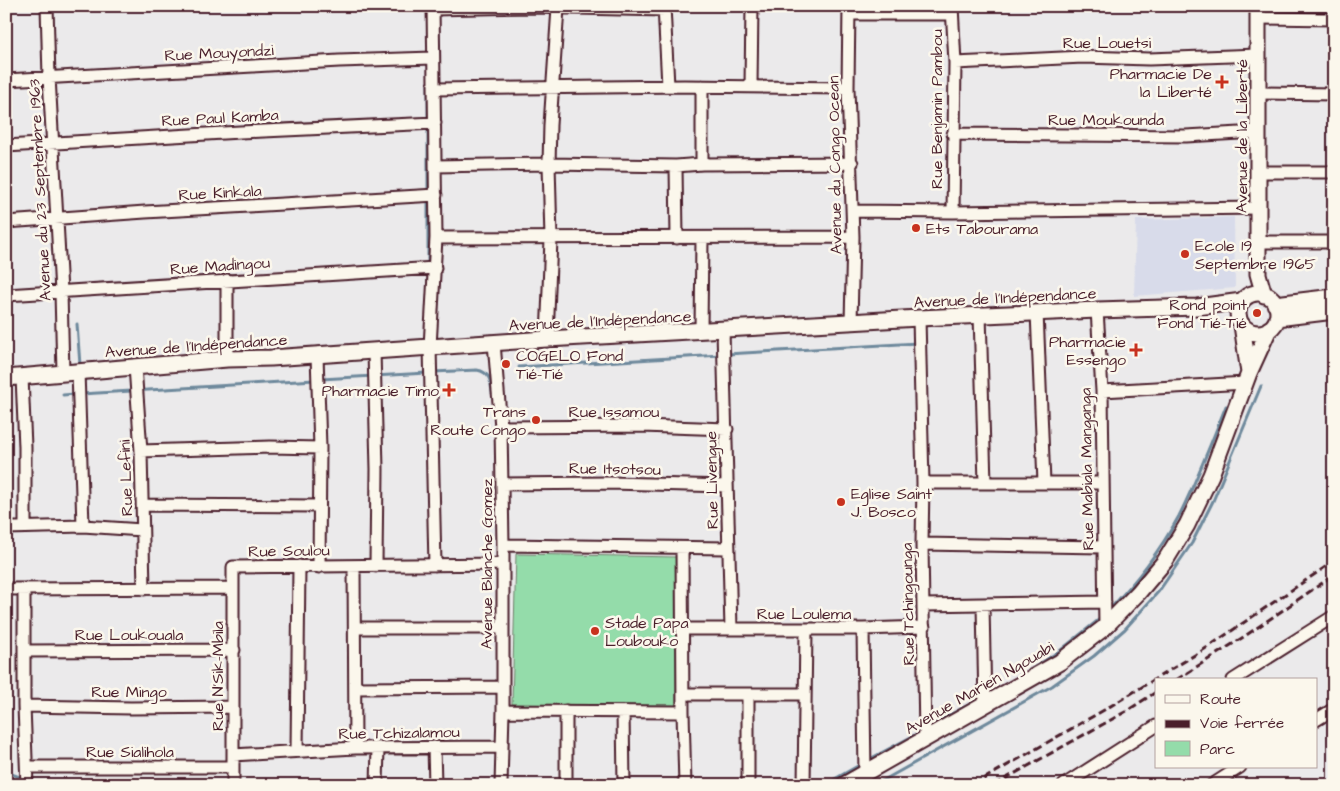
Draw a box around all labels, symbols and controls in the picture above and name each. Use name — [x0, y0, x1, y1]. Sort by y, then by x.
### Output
street label: Rue Benjamin Pambou — [926, 29, 948, 189]
street label: Rue Louetsi — [1063, 32, 1152, 54]
street label: Rue Mouyondzi — [164, 39, 275, 68]
street label: Avenue de la Liberté — [1231, 59, 1253, 213]
place label: Pharmacie De la Liberté — [1110, 63, 1212, 103]
street label: Avenue du Congo Ocean — [822, 75, 849, 255]
marker: Pharmacie De la Liberté — [1216, 76, 1228, 88]
street label: Avenue du 23 Septembre 1963 — [23, 78, 57, 302]
street label: Rue Paul Kamba — [161, 104, 279, 132]
street label: Rue Moukounda — [1048, 109, 1164, 131]
street label: Rue Kinkala — [178, 180, 262, 206]
place label: Ets Tabourama — [926, 218, 1038, 240]
marker: Ets Tabourama — [910, 222, 922, 234]
place label: Ecole 19 Septembre 1965 — [1195, 235, 1316, 275]
marker: Ecole 19 Septembre 1965 — [1179, 248, 1191, 260]
street label: Rue Madingou — [169, 252, 271, 281]
street label: Avenue de l'Indépendance — [913, 282, 1097, 314]
place label: Rond point Fond Tié-Tié — [1157, 294, 1248, 334]
street label: Avenue de l'Indépendance — [508, 305, 692, 337]
marker: Rond point Fond Tié-Tié — [1251, 307, 1263, 319]
street label: Avenue de l'Indépendance — [104, 329, 288, 363]
place label: Pharmacie Essengo — [1049, 331, 1126, 372]
marker: Pharmacie Essengo — [1130, 344, 1142, 356]
place label: COGELO Fond Tié-Tié — [516, 345, 623, 385]
marker: COGELO Fond Tié-Tié — [500, 358, 512, 370]
place label: Pharmacie Timo — [322, 380, 439, 402]
marker: Pharmacie Timo — [443, 384, 455, 396]
street label: Rue Mabiala Manganga — [1075, 387, 1100, 551]
place label: Trans Route Congo — [430, 401, 526, 442]
street label: Rue Issamou — [569, 401, 659, 423]
marker: Trans Route Congo — [530, 414, 542, 426]
street label: Rue Livengue — [700, 430, 725, 529]
street label: Rue Lefini — [114, 439, 138, 517]
street label: Rue Itsotsou — [569, 457, 661, 481]
street label: Avenue Blanche Gomez — [476, 479, 498, 649]
place label: Eglise Saint J. Bosco — [851, 483, 933, 523]
marker: Eglise Saint J. Bosco — [835, 496, 847, 508]
street label: Rue Soulou — [248, 539, 330, 563]
street label: Rue Tchingounga — [896, 542, 921, 666]
street label: Rue Loulema — [757, 603, 851, 625]
place label: Stade Papa Loubouko — [605, 612, 689, 652]
street label: Rue N'Sik-Mbila — [207, 621, 229, 731]
street label: Rue Loukouala — [75, 624, 183, 646]
marker: Stade Papa Loubouko — [589, 625, 601, 637]
street label: Avenue Marien Ngouabi — [901, 636, 1059, 741]
legend — [1155, 678, 1318, 768]
street label: Rue Mingo — [91, 681, 167, 704]
text: Route — [1200, 689, 1241, 710]
text: Voie ferrée — [1200, 713, 1284, 734]
street label: Rue Tchizalamou — [338, 721, 460, 745]
text: Parc — [1200, 739, 1235, 760]
street label: Rue Sialihola — [86, 741, 174, 763]

